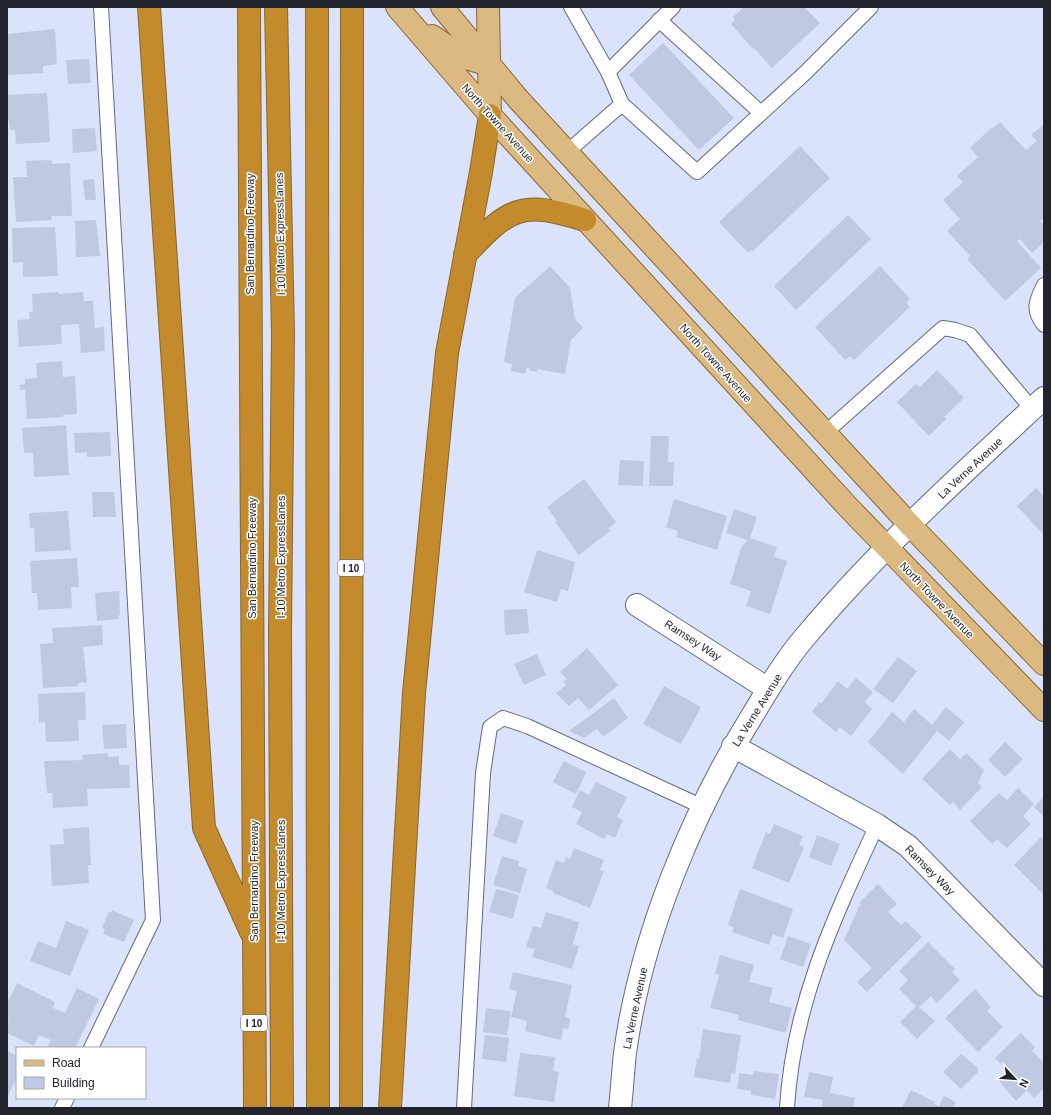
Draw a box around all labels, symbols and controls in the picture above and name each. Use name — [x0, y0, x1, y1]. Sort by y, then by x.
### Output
street label: North Towne Avenue — [460, 81, 536, 165]
street label: I-10 Metro ExpressLanes — [273, 172, 287, 296]
street label: San Bernardino Freeway — [244, 173, 256, 295]
street label: North Towne Avenue — [678, 321, 754, 405]
street label: La Verne Avenue — [935, 435, 1005, 501]
street label: I-10 Metro ExpressLanes — [275, 495, 287, 618]
street label: San Bernardino Freeway — [246, 497, 258, 619]
street label: North Towne Avenue — [898, 559, 976, 641]
road number: I 10 — [338, 560, 364, 576]
street label: Ramsey Way — [662, 617, 724, 663]
street label: La Verne Avenue — [730, 671, 784, 749]
street label: I-10 Metro ExpressLanes — [275, 819, 287, 942]
street label: San Bernardino Freeway — [248, 820, 260, 942]
street label: Ramsey Way — [903, 843, 958, 898]
street label: La Verne Avenue — [620, 966, 650, 1050]
road number: I 10 — [241, 1015, 267, 1031]
legend — [16, 1047, 146, 1099]
text: Road — [52, 1056, 81, 1070]
north arrow — [995, 1059, 1035, 1099]
text: Building — [52, 1076, 95, 1090]
text: N — [1017, 1077, 1031, 1090]

